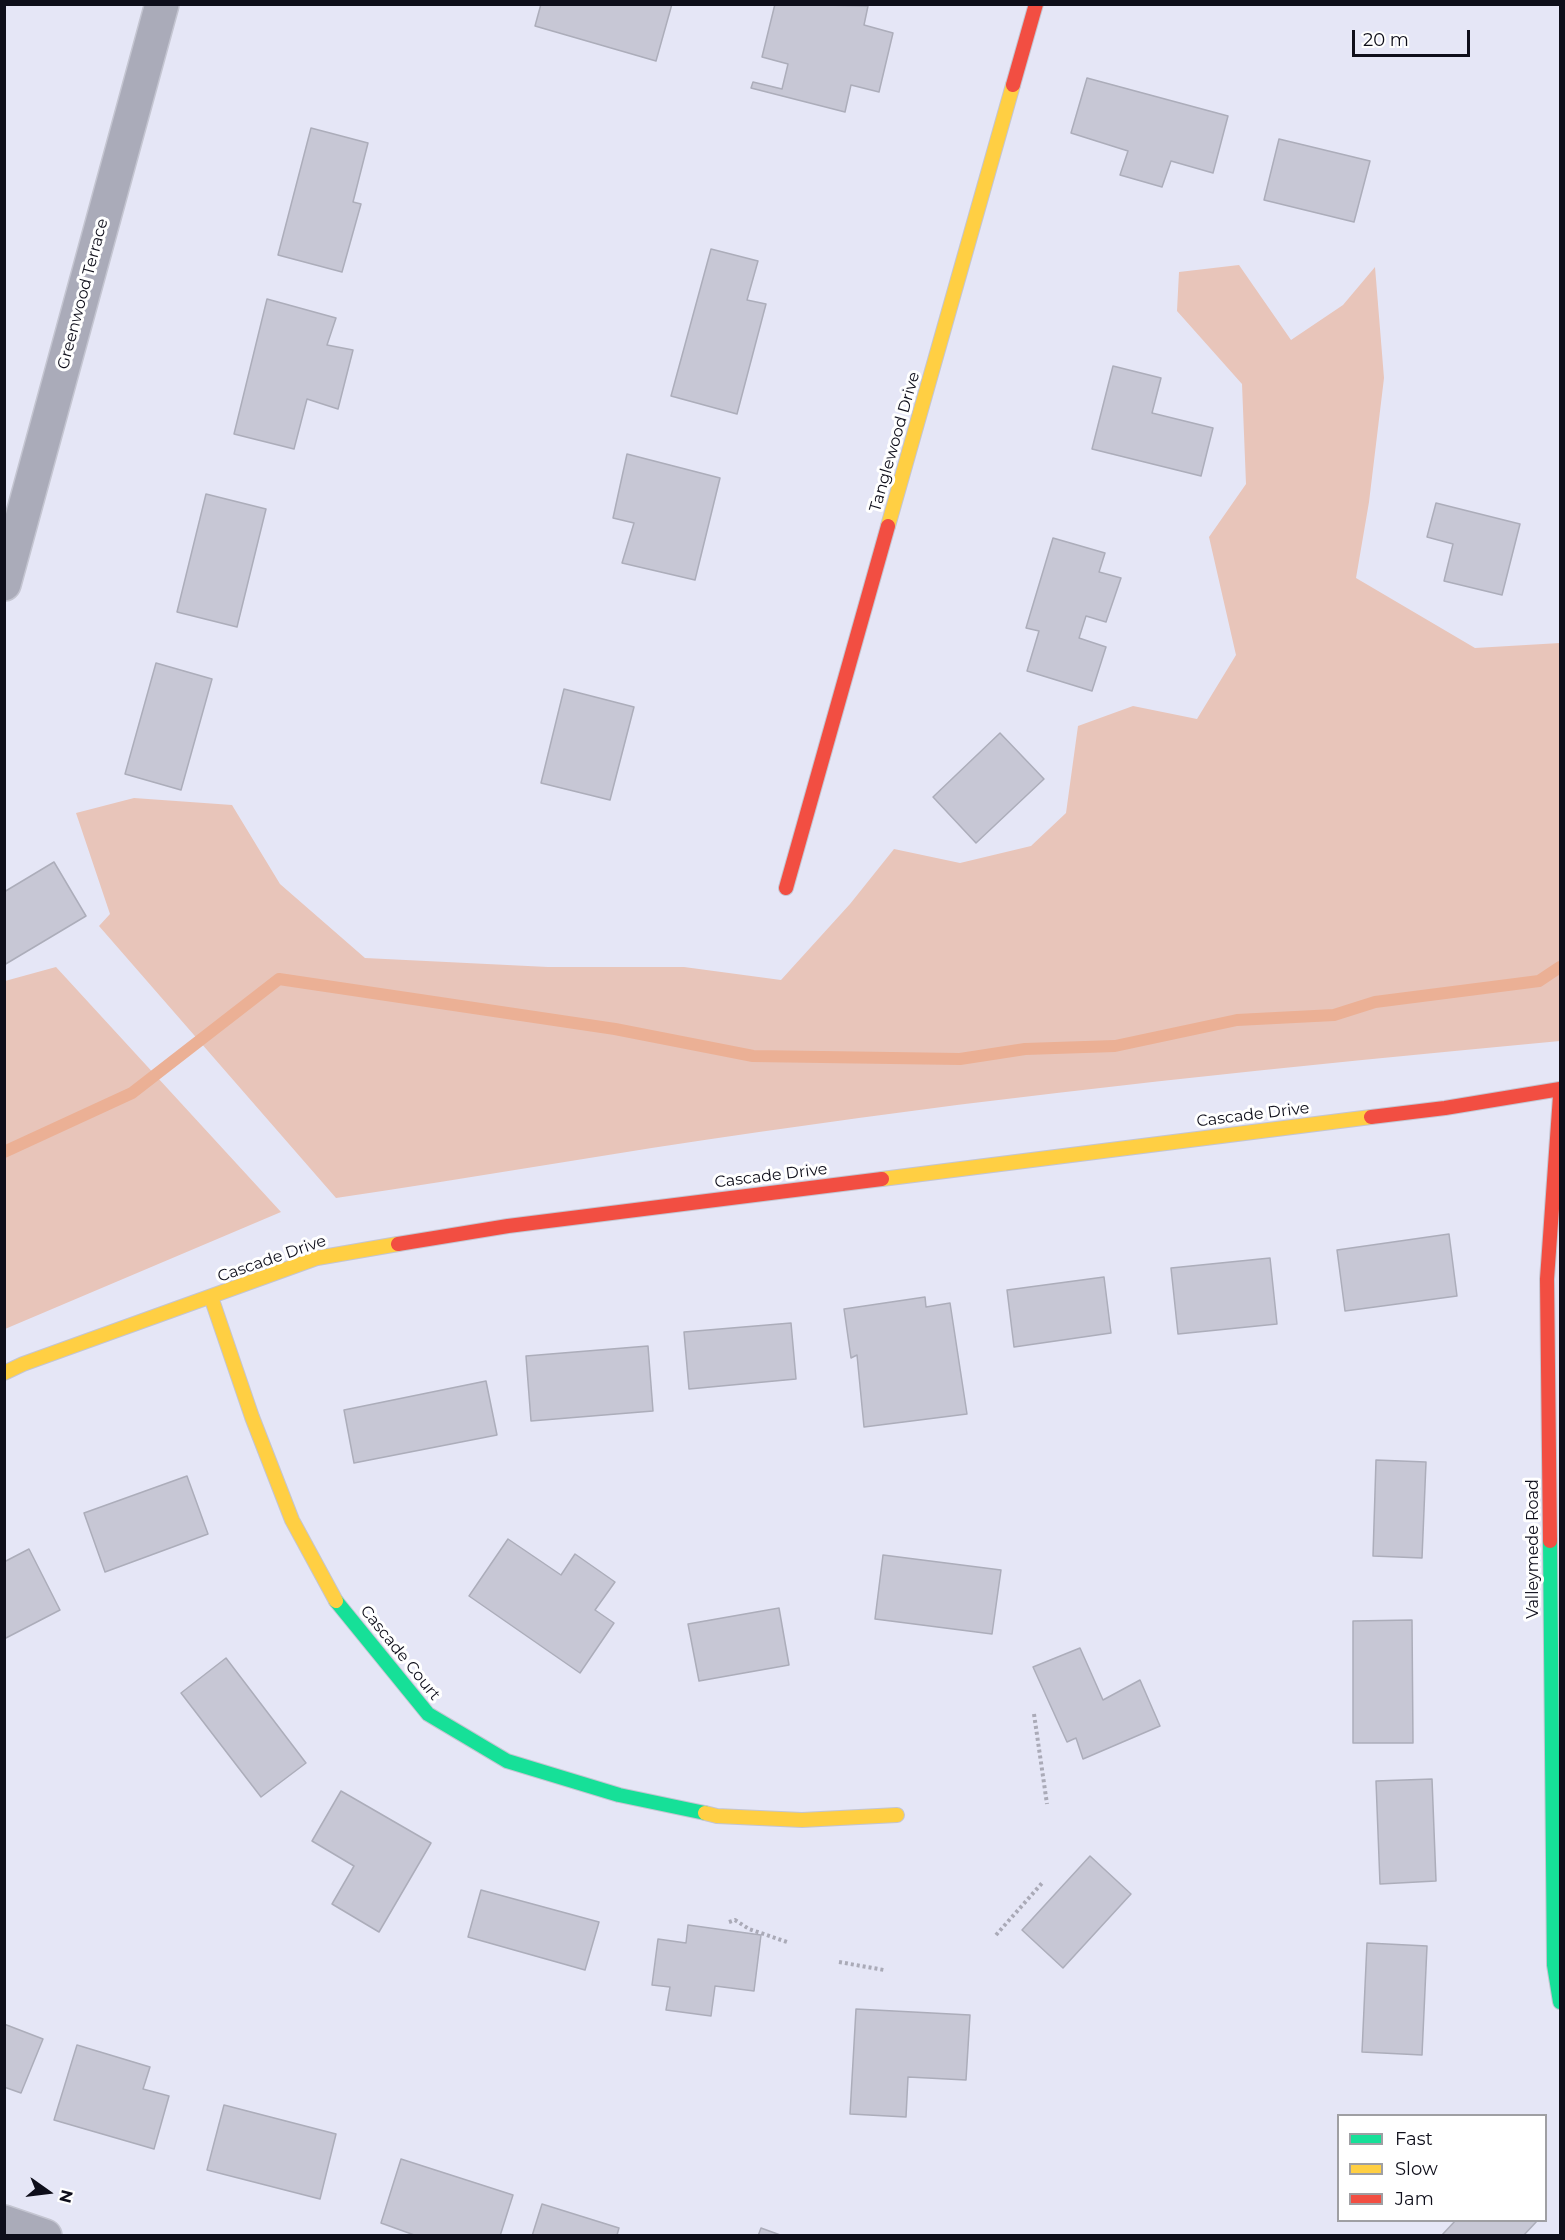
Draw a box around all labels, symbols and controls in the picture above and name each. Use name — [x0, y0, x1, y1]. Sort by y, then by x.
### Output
scale bar — [1355, 18, 1474, 56]
text: 20 m — [1363, 29, 1409, 51]
street label: Greenwood Terrace — [54, 216, 112, 372]
street label: Tanglewood Drive — [866, 370, 924, 514]
street label: Cascade Drive — [1195, 1099, 1311, 1131]
street label: Cascade Drive — [713, 1160, 829, 1192]
street label: Cascade Drive — [215, 1231, 329, 1287]
street label: Valleymede Road — [1523, 1479, 1543, 1619]
street label: Cascade Court — [356, 1602, 444, 1704]
legend — [1337, 2114, 1547, 2222]
text: Fast — [1395, 2128, 1433, 2150]
text: Slow — [1395, 2158, 1438, 2180]
north arrow — [18, 2162, 78, 2222]
text: N — [55, 2188, 77, 2205]
text: Jam — [1395, 2188, 1434, 2210]

